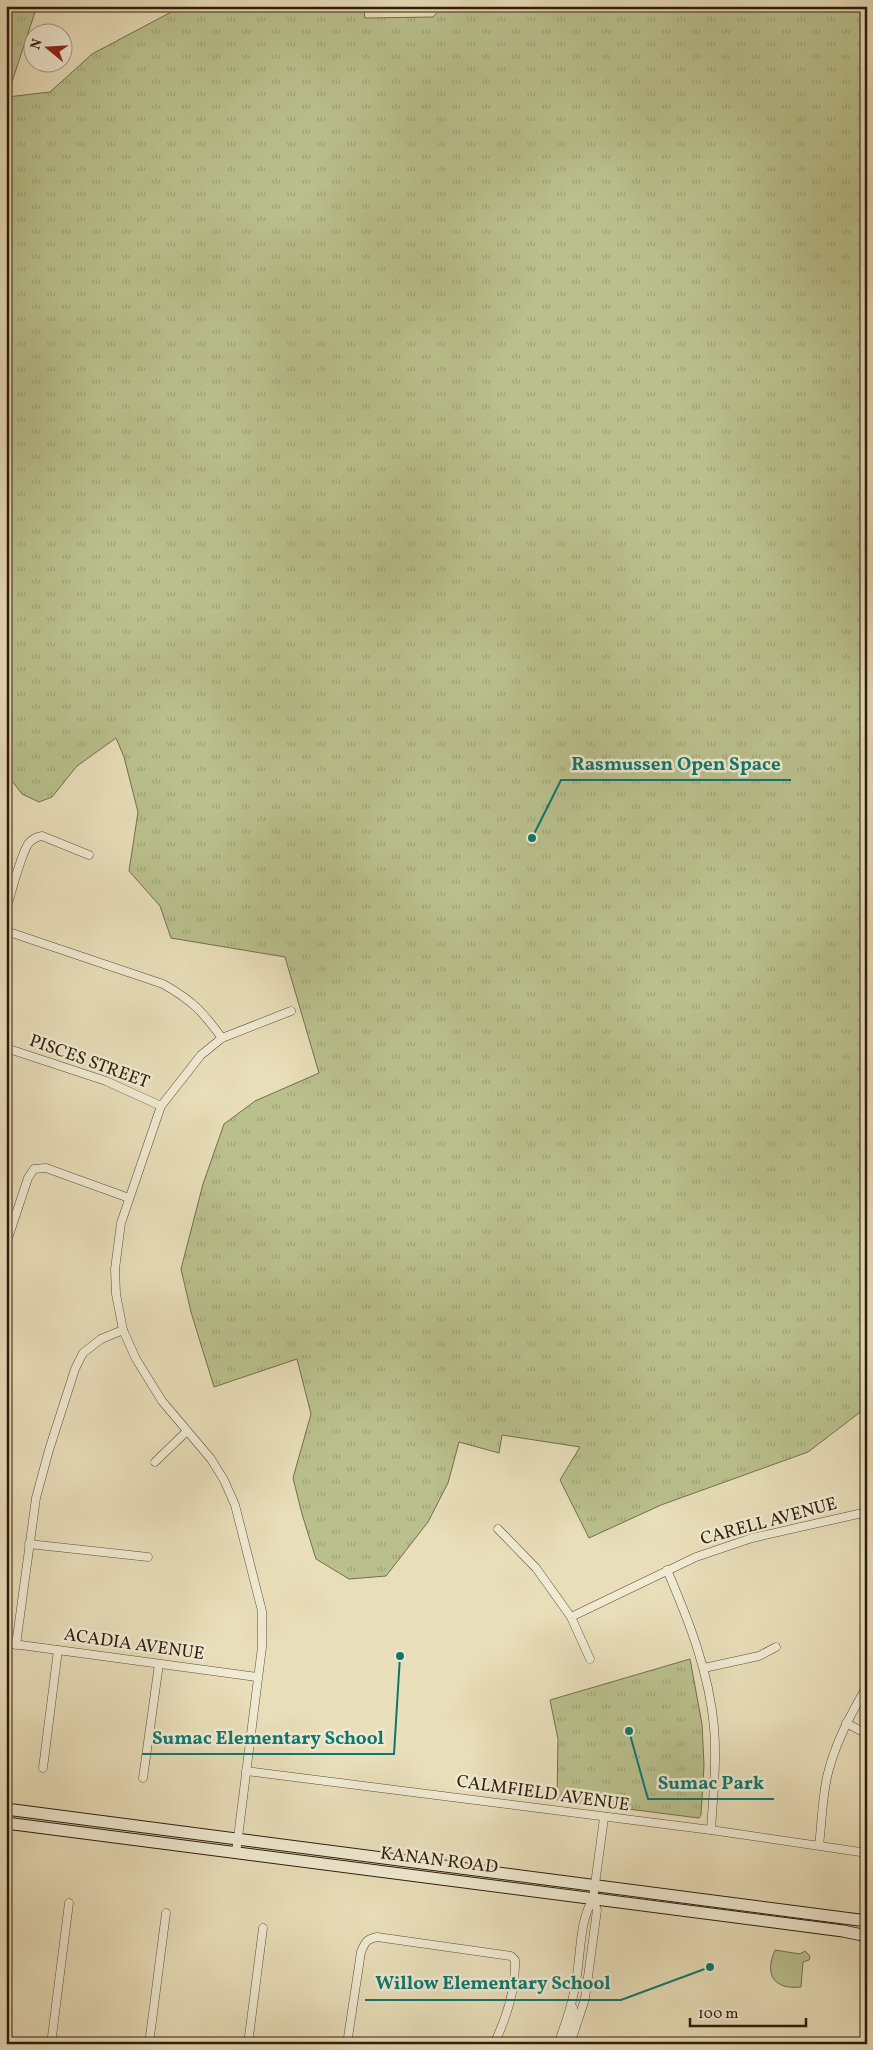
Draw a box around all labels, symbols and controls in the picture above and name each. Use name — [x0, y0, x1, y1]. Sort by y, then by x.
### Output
north arrow — [22, 22, 72, 72]
text: N — [26, 37, 48, 52]
callout: Rasmussen Open Space — [561, 746, 791, 780]
text: Rasmussen Open Space — [571, 752, 781, 778]
street label: PISCES STREET — [25, 1029, 153, 1095]
street label: CARELL AVENUE — [698, 1492, 840, 1552]
street label: ACADIA AVENUE — [62, 1623, 206, 1667]
callout: Sumac Elementary School — [142, 1720, 394, 1754]
text: Sumac Elementary School — [152, 1726, 384, 1752]
callout: Sumac Park — [648, 1765, 774, 1799]
street label: CALMFIELD AVENUE — [455, 1769, 631, 1819]
text: Sumac Park — [658, 1771, 765, 1797]
street label: KANAN ROAD — [379, 1841, 499, 1881]
callout: Willow Elementary School — [365, 1966, 621, 2000]
text: Willow Elementary School — [375, 1971, 611, 1997]
scale bar — [690, 1995, 807, 2027]
text: 100 m — [698, 2004, 738, 2025]

